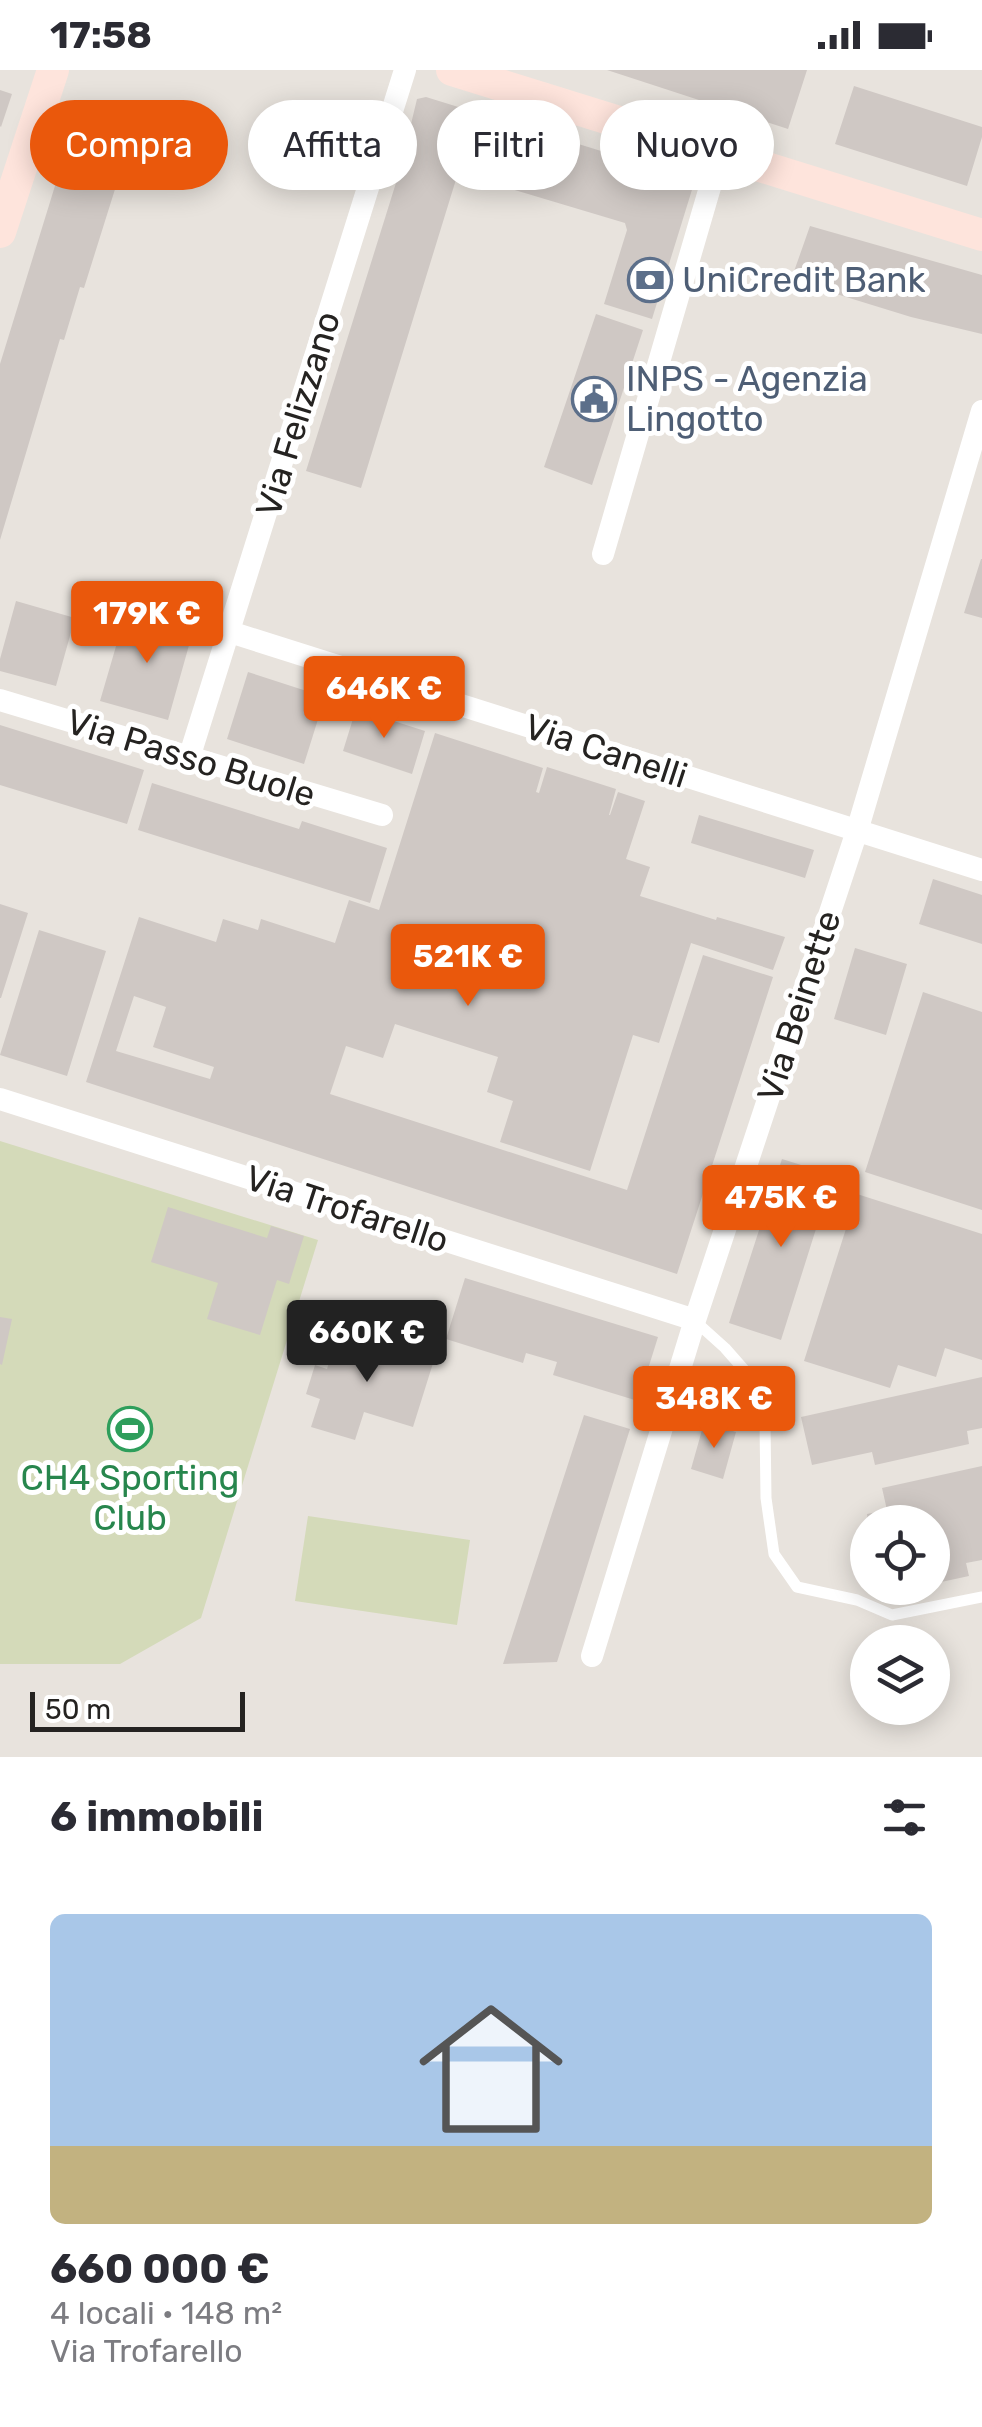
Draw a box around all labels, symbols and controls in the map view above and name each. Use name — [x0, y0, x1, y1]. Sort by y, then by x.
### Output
text: 17:58 — [50, 12, 152, 58]
chip: Compra — [30, 100, 228, 190]
chip: Affitta — [248, 100, 417, 190]
chip: Filtri — [437, 100, 580, 190]
chip: Nuovo — [600, 100, 774, 190]
bank icon: UniCredit Bank — [627, 257, 673, 303]
place label: UniCredit Bank — [682, 259, 926, 301]
street label: Via Felizzano — [247, 306, 349, 522]
place label: INPS - Agenzia Lingotto — [626, 358, 868, 440]
public building icon: INPS - Agenzia Lingotto — [571, 376, 617, 422]
pin: 179K € — [66, 581, 228, 666]
text: 179K € — [93, 594, 201, 632]
pin: 646K € — [303, 656, 465, 741]
text: 646K € — [326, 669, 442, 707]
street label: Via Passo Buole — [62, 700, 320, 816]
street label: Via Canelli — [520, 705, 692, 797]
street label: Via Beinette — [748, 905, 850, 1107]
pin: 521K € — [387, 924, 549, 1009]
text: 521K € — [413, 937, 523, 975]
street label: Via Trofarello — [240, 1156, 454, 1262]
pin: 475K € — [700, 1165, 862, 1250]
text: 475K € — [724, 1178, 838, 1216]
pin: 660K € — [286, 1300, 448, 1385]
text: 660K € — [309, 1313, 425, 1351]
pin: 348K € — [633, 1366, 795, 1451]
text: 348K € — [655, 1379, 773, 1417]
sports icon: CH4 Sporting Club — [107, 1406, 153, 1452]
place label: CH4 Sporting Club — [21, 1457, 239, 1539]
map controls — [850, 1505, 950, 1725]
button: locate — [850, 1505, 950, 1605]
button: layers — [850, 1625, 950, 1725]
scale bar — [30, 1687, 245, 1732]
text: 50 m — [45, 1693, 111, 1726]
icon: filters — [877, 1790, 932, 1845]
text: 6 immobili — [50, 1792, 263, 1842]
icon: home — [401, 1979, 581, 2159]
text: 660 000 € — [50, 2244, 270, 2294]
text: 4 locali · 148 m² — [50, 2294, 282, 2332]
text: Via Trofarello — [50, 2332, 243, 2370]

